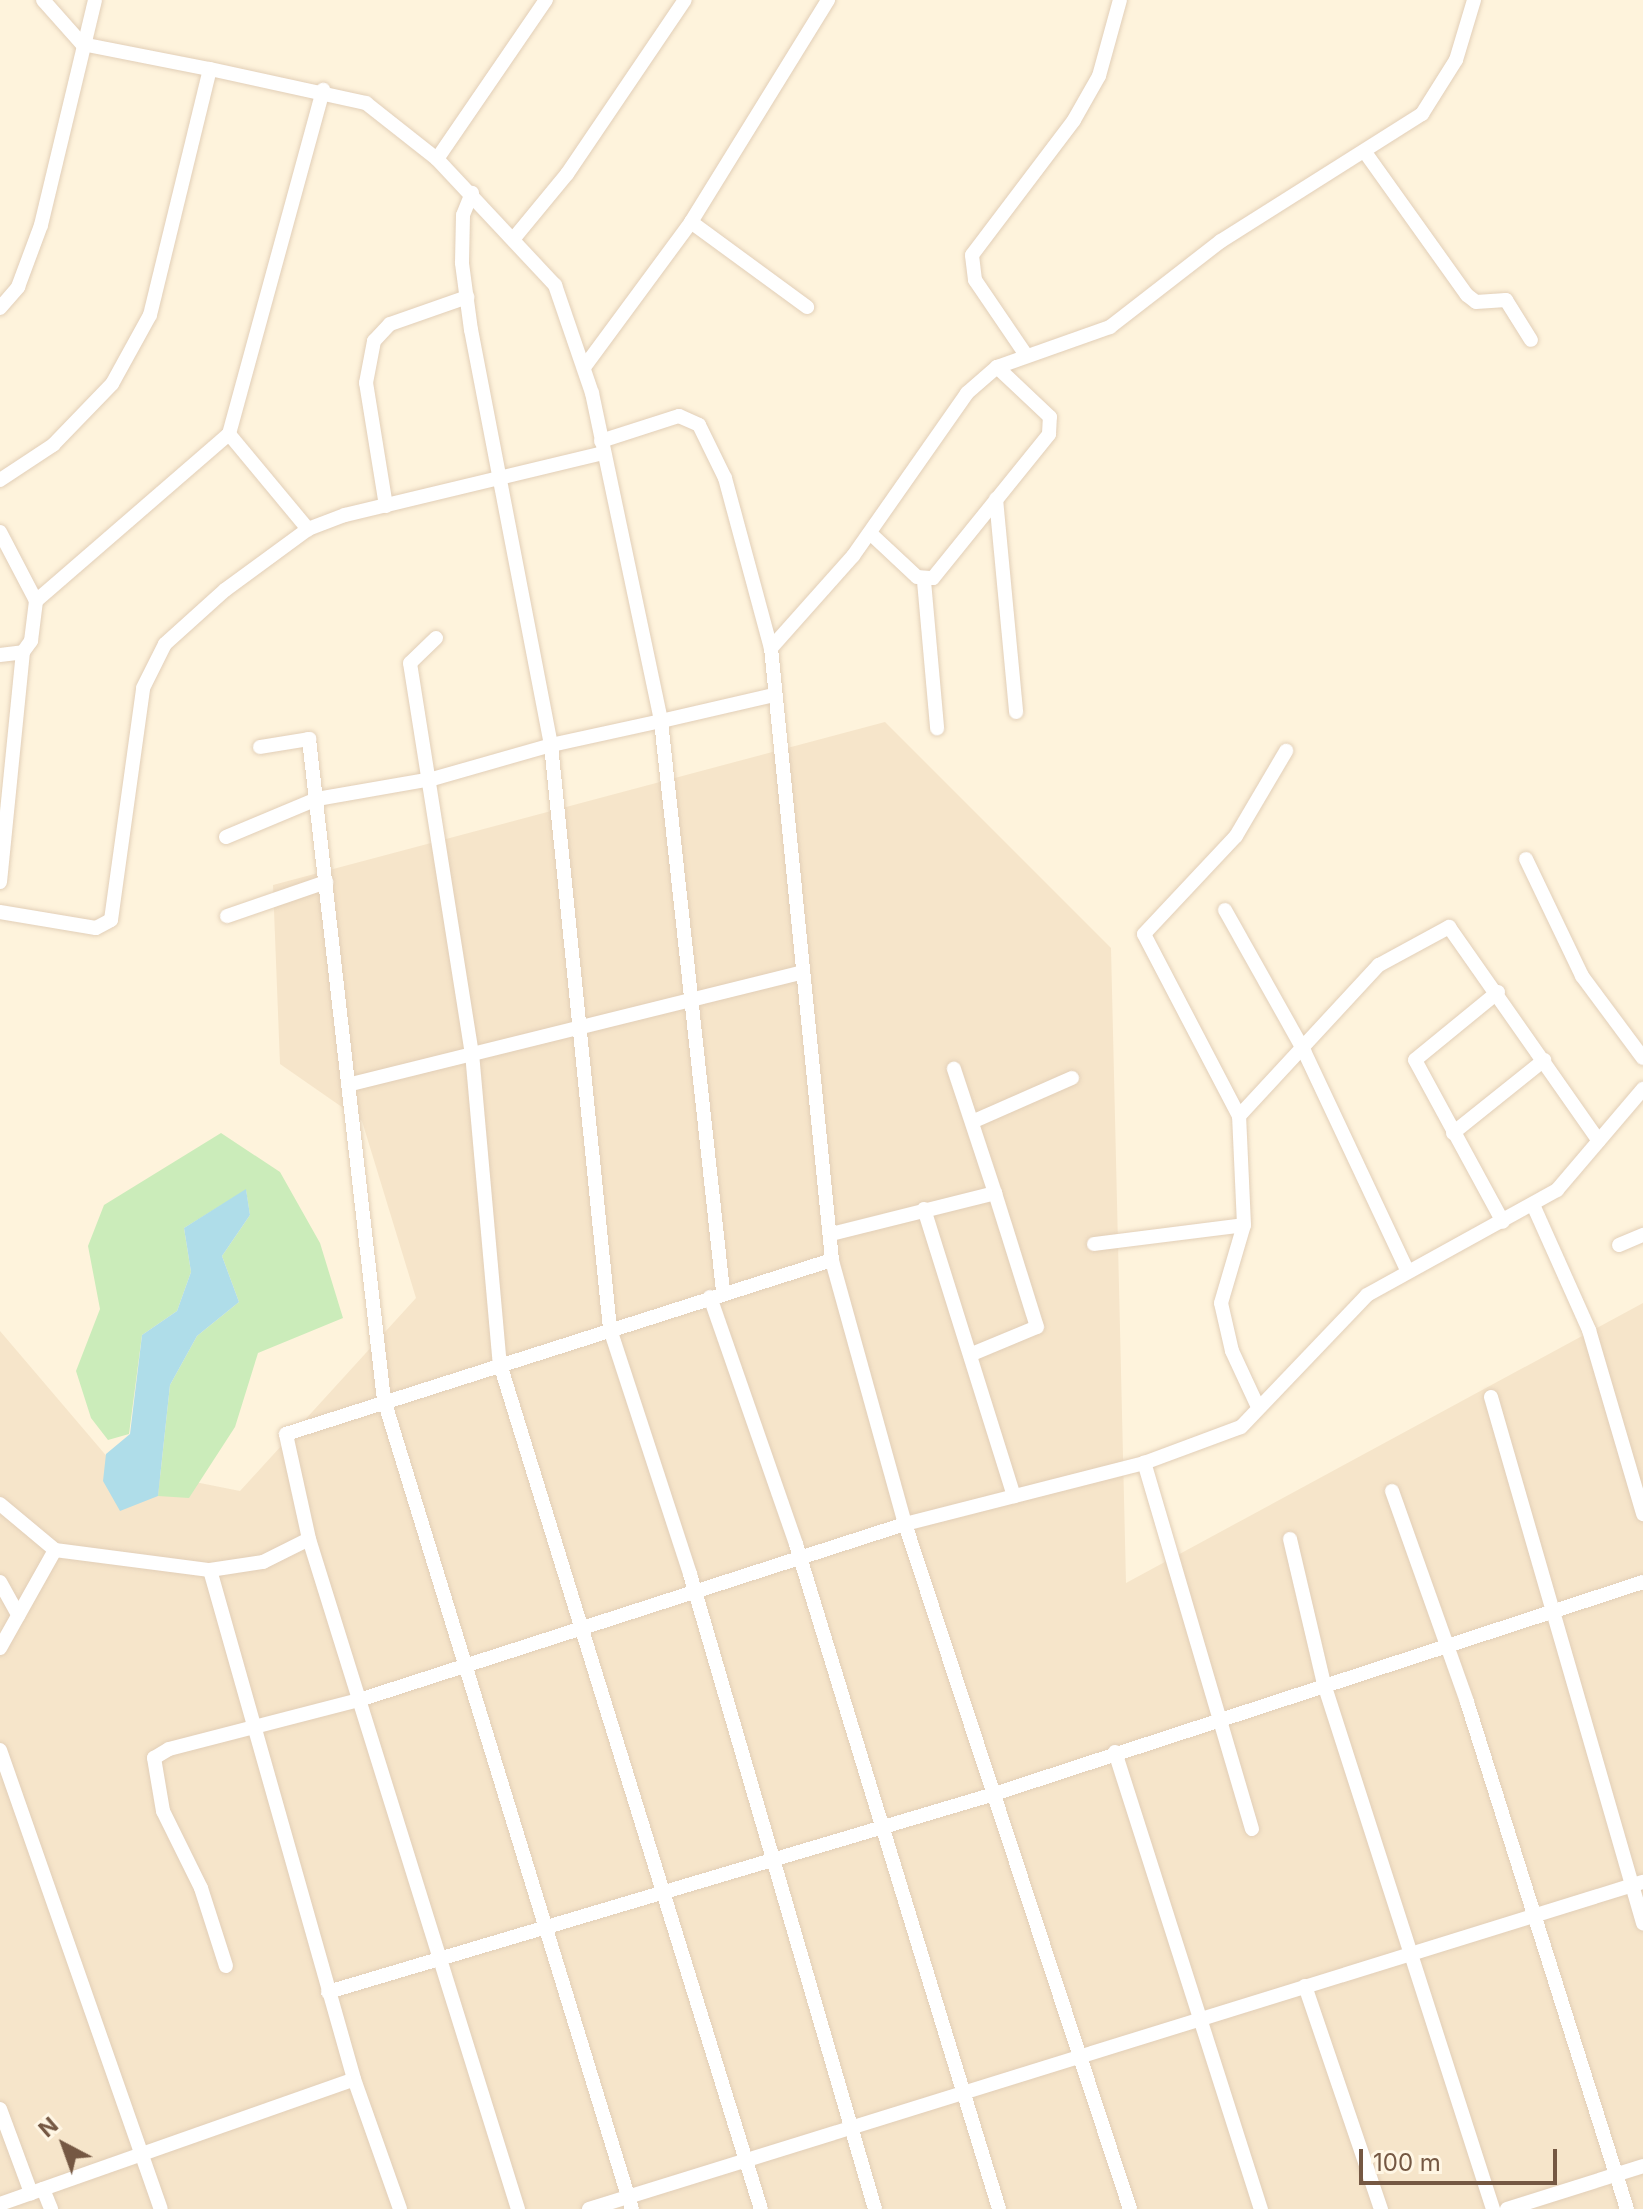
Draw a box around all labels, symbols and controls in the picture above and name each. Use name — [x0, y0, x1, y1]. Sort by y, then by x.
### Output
north arrow — [24, 2105, 104, 2185]
text: N — [33, 2112, 63, 2142]
scale bar — [1363, 2133, 1561, 2183]
text: 100 m — [1373, 2148, 1441, 2177]

